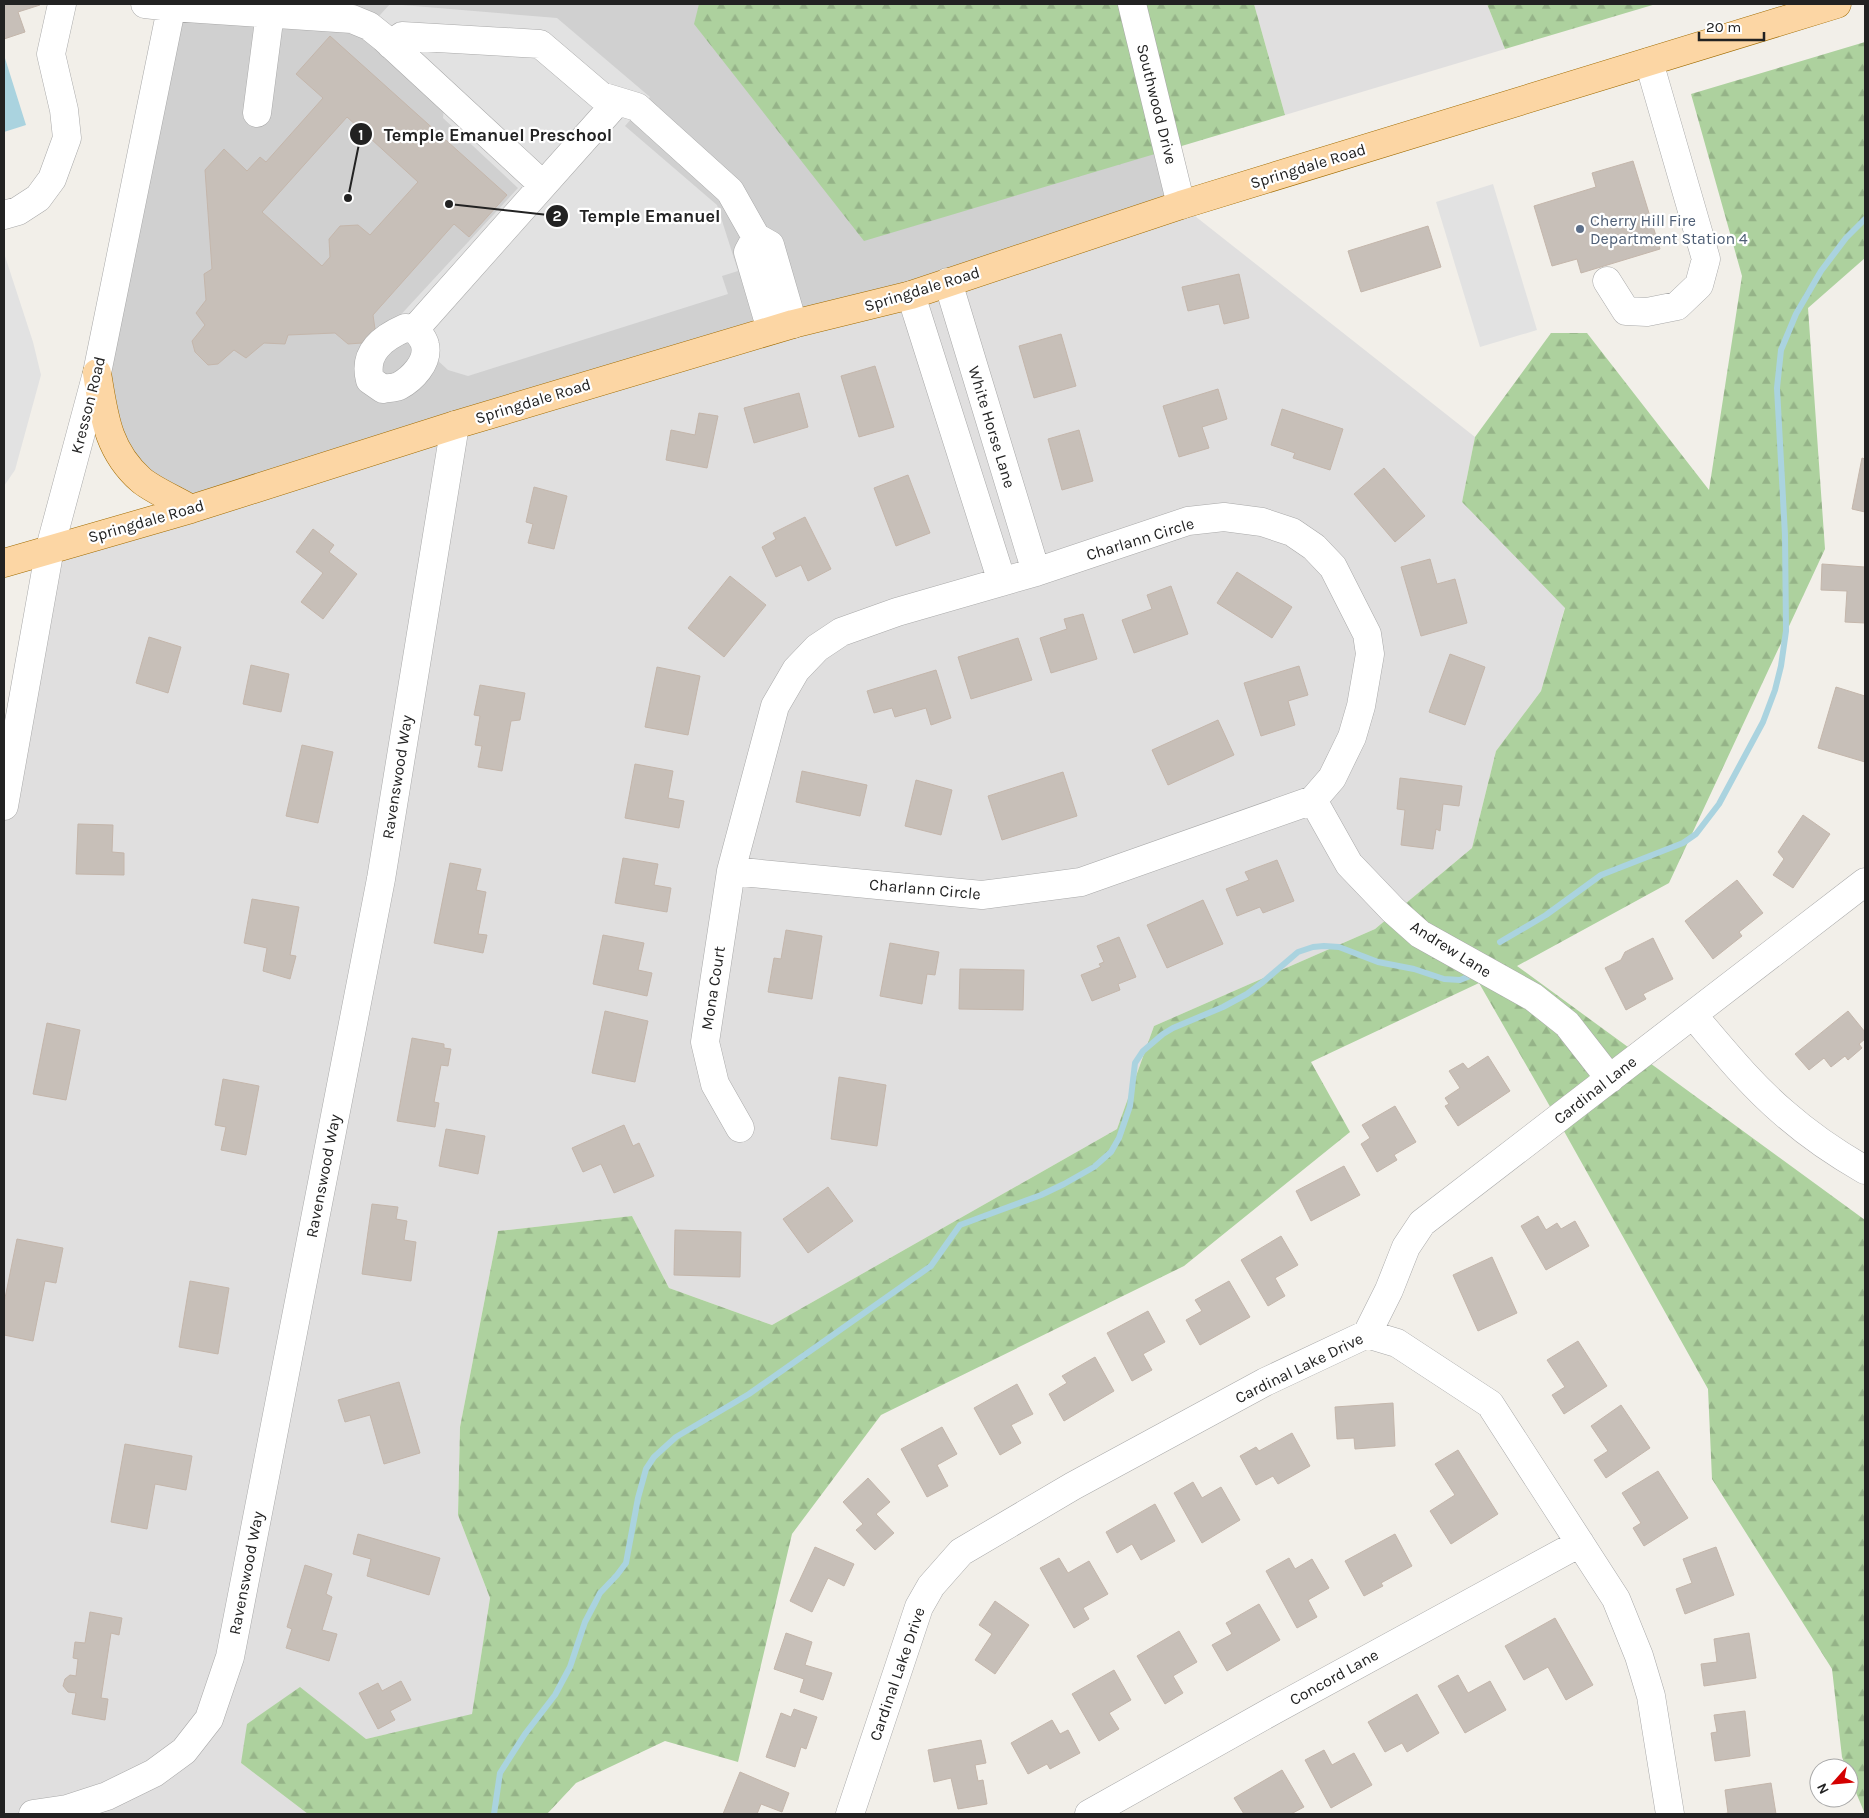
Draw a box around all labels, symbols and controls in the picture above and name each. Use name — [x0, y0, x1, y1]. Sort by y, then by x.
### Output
scale bar — [1699, 10, 1764, 42]
text: 20 m — [1706, 18, 1741, 36]
street label: Southwood Drive — [1133, 42, 1181, 166]
callout: Temple Emanuel Preschool — [349, 118, 622, 151]
text: Temple Emanuel Preschool — [384, 124, 612, 146]
text: 1 — [358, 126, 364, 144]
street label: Springdale Road — [1248, 139, 1368, 193]
callout: Temple Emanuel — [544, 200, 730, 233]
text: Temple Emanuel — [580, 205, 720, 227]
text: 2 — [552, 207, 562, 225]
place label: Cherry Hill Fire Department Station 4 — [1590, 211, 1748, 248]
marker: Cherry Hill Fire Department Station 4 — [1574, 223, 1586, 235]
street label: Springdale Road — [862, 262, 982, 316]
street label: Kresson Road — [67, 354, 109, 456]
street label: White Horse Lane — [964, 364, 1020, 490]
street label: Springdale Road — [473, 374, 593, 428]
street label: Springdale Road — [86, 495, 206, 547]
street label: Charlann Circle — [1084, 514, 1196, 564]
street label: Ravenswood Way — [378, 713, 416, 840]
street label: Charlann Circle — [868, 875, 982, 903]
street label: Andrew Lane — [1407, 917, 1495, 981]
street label: Mona Court — [697, 945, 729, 1031]
street label: Cardinal Lane — [1550, 1052, 1640, 1128]
street label: Ravenswood Way — [302, 1112, 344, 1239]
street label: Cardinal Lake Drive — [1232, 1329, 1366, 1407]
street label: Ravenswood Way — [225, 1509, 267, 1636]
street label: Cardinal Lake Drive — [865, 1605, 929, 1743]
street label: Concord Lane — [1286, 1645, 1382, 1709]
north arrow — [1809, 1758, 1859, 1808]
text: N — [1813, 1780, 1833, 1797]

